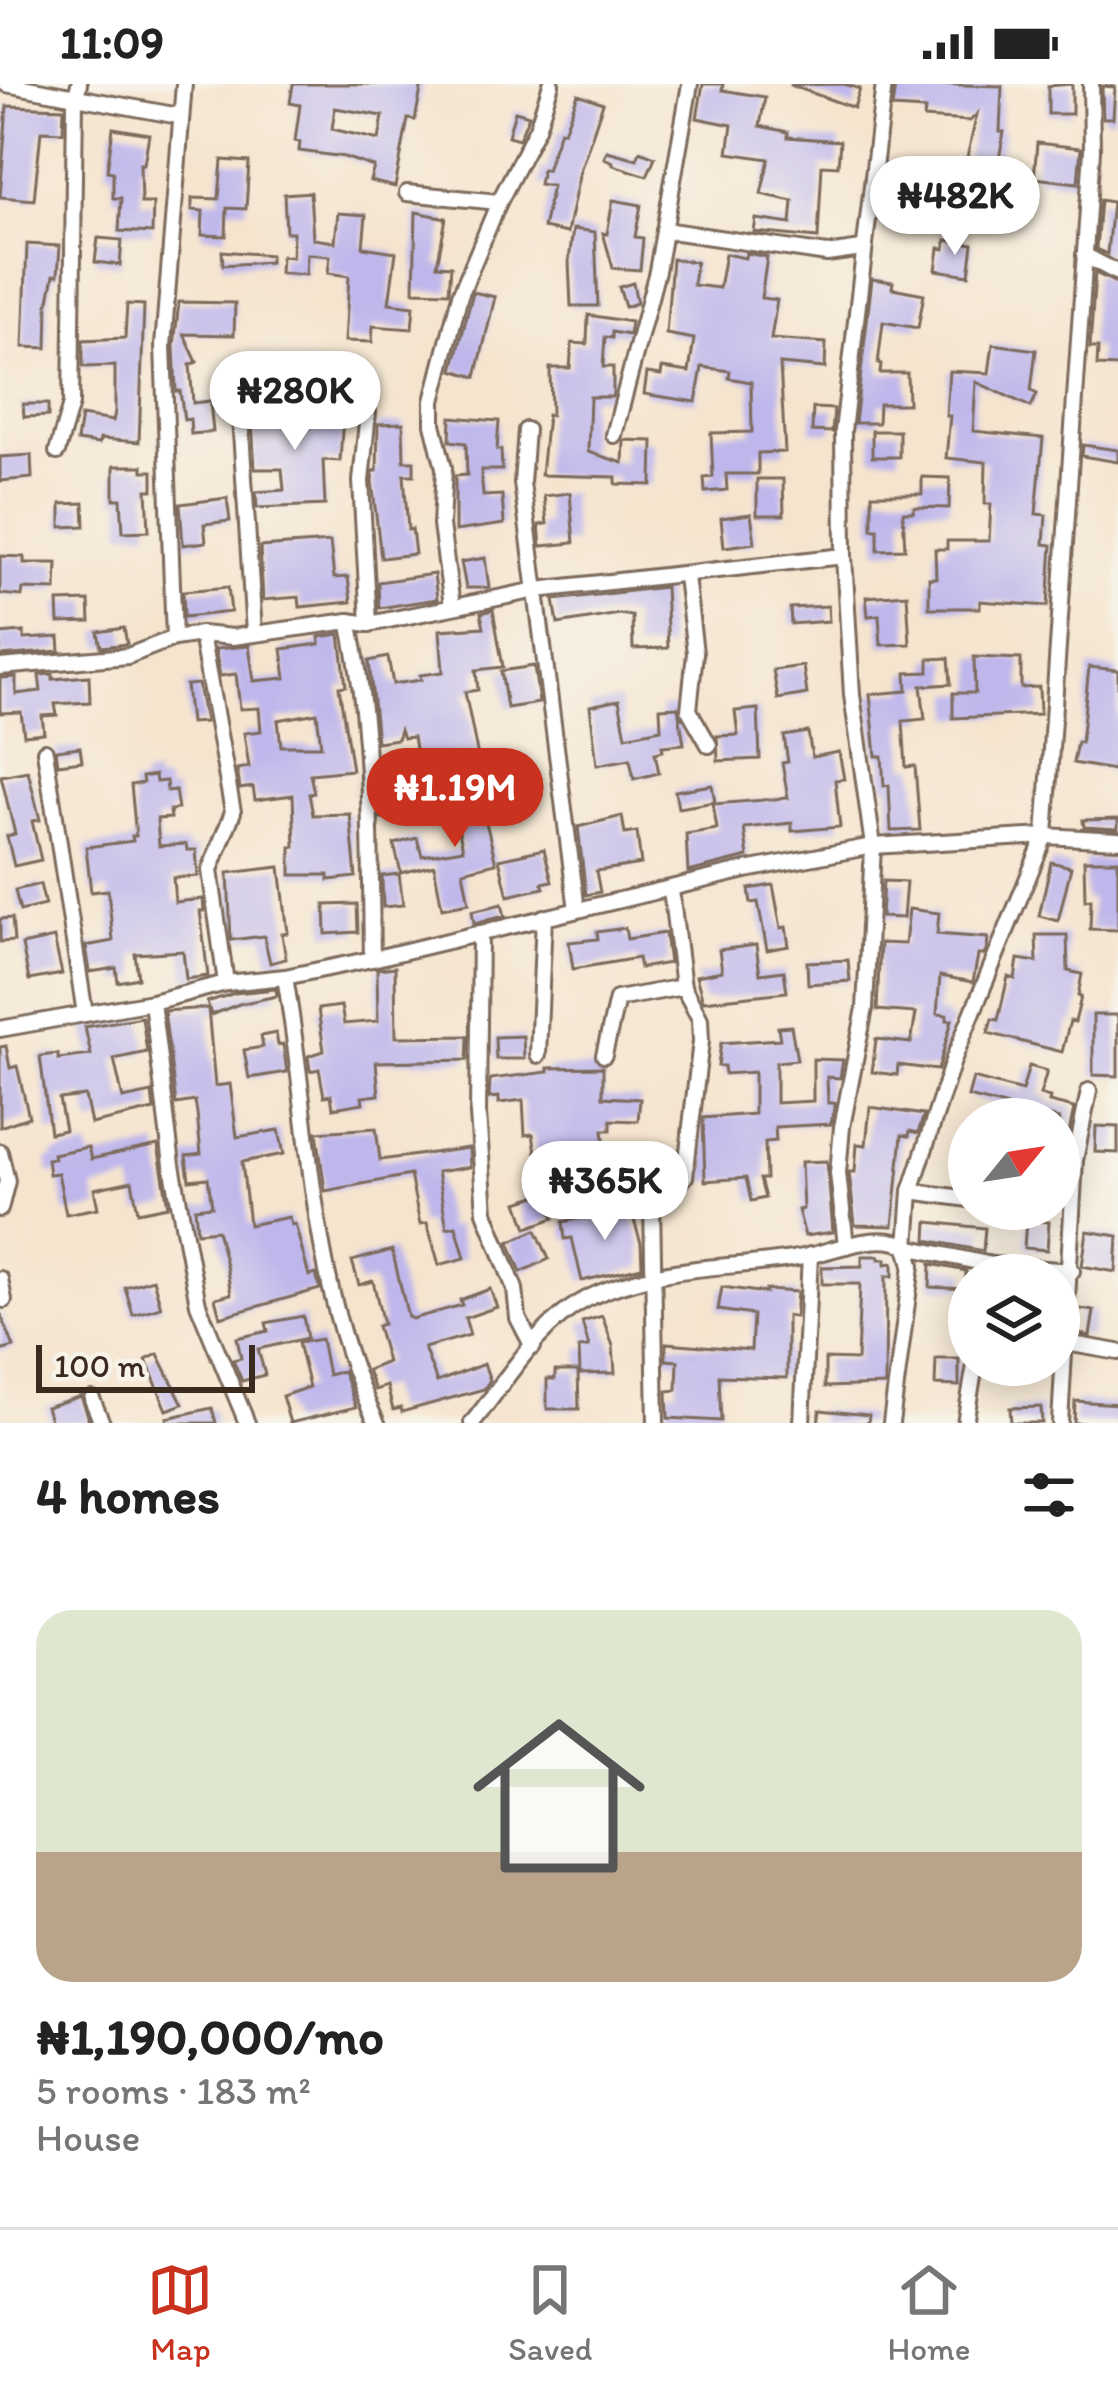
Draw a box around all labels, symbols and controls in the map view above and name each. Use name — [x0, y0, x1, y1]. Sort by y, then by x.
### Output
text: 11:09 — [60, 15, 164, 69]
pin: ₦482K — [871, 156, 1039, 258]
text: ₦482K — [897, 171, 1013, 218]
pin: ₦280K — [211, 351, 379, 453]
text: ₦280K — [237, 366, 353, 413]
pin: ₦1.19M — [357, 748, 553, 850]
text: ₦1.19M — [394, 763, 516, 810]
north arrow — [948, 1098, 1080, 1230]
map controls — [948, 1098, 1080, 1386]
pin: ₦365K — [521, 1141, 689, 1243]
text: ₦365K — [548, 1156, 662, 1203]
button: layers — [948, 1254, 1080, 1386]
scale bar — [36, 1339, 255, 1392]
text: 100 m — [54, 1346, 145, 1385]
icon: filters — [1016, 1462, 1082, 1528]
text: 4 homes — [36, 1465, 220, 1526]
icon: home — [451, 1688, 667, 1904]
text: ₦1,190,000/mo — [36, 2006, 384, 2067]
text: 5 rooms · 183 m² — [36, 2067, 311, 2114]
text: House — [36, 2114, 140, 2161]
tab: Map — [147, 2257, 213, 2368]
tab: Saved — [508, 2257, 593, 2368]
tab: Home — [887, 2257, 971, 2368]

